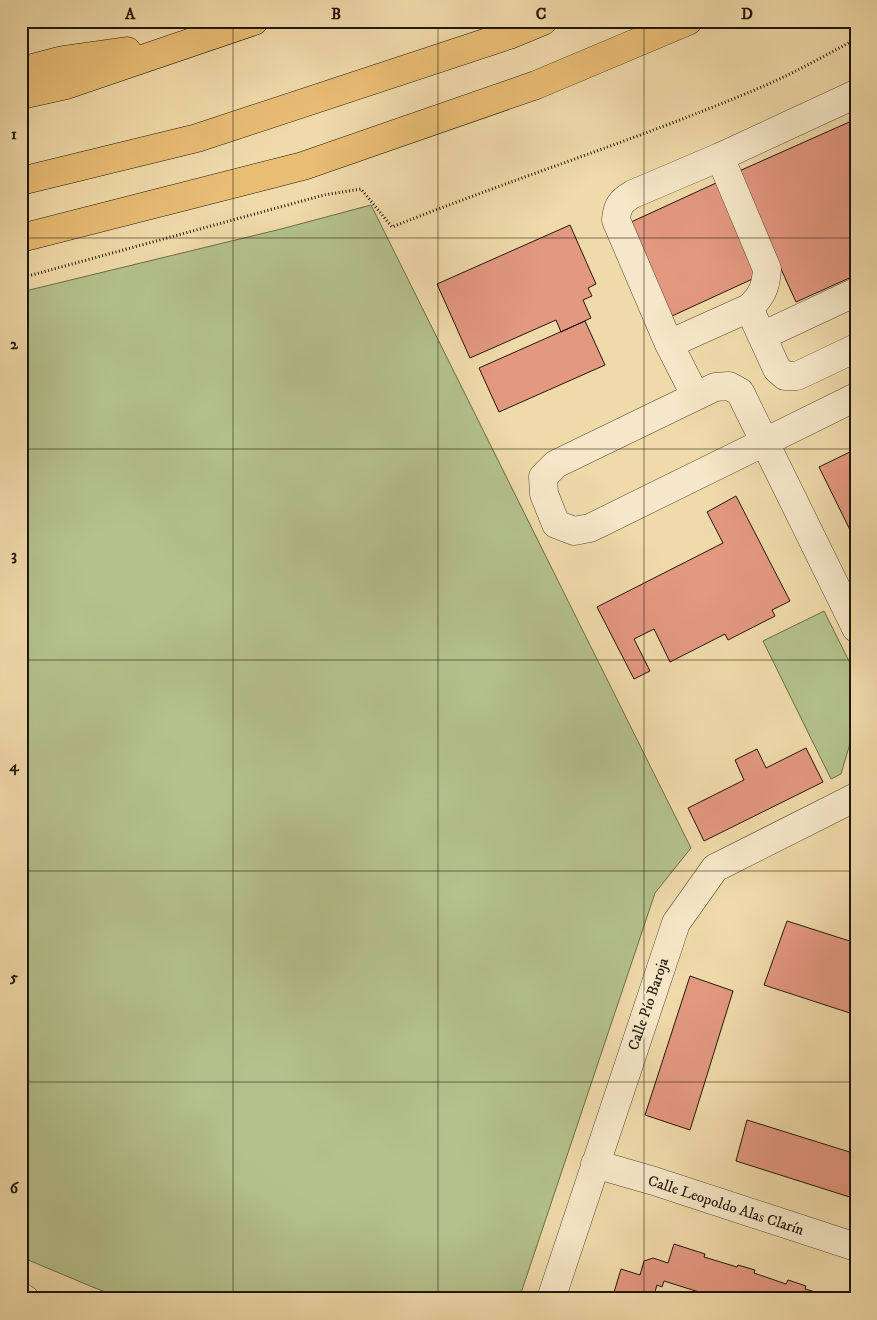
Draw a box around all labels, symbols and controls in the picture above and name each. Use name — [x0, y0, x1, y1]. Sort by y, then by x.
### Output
text: A — [124, 4, 136, 24]
text: B — [331, 4, 341, 24]
text: C — [536, 4, 546, 24]
text: D — [741, 4, 753, 24]
text: 1 — [11, 124, 17, 144]
text: 2 — [10, 334, 19, 354]
text: 3 — [11, 545, 17, 565]
text: 4 — [8, 756, 19, 776]
street label: Calle Pío Baroja — [624, 955, 673, 1053]
text: 5 — [9, 967, 18, 987]
street label: Calle Leopoldo Alas Clarín — [645, 1171, 806, 1240]
text: 6 — [10, 1178, 20, 1198]

